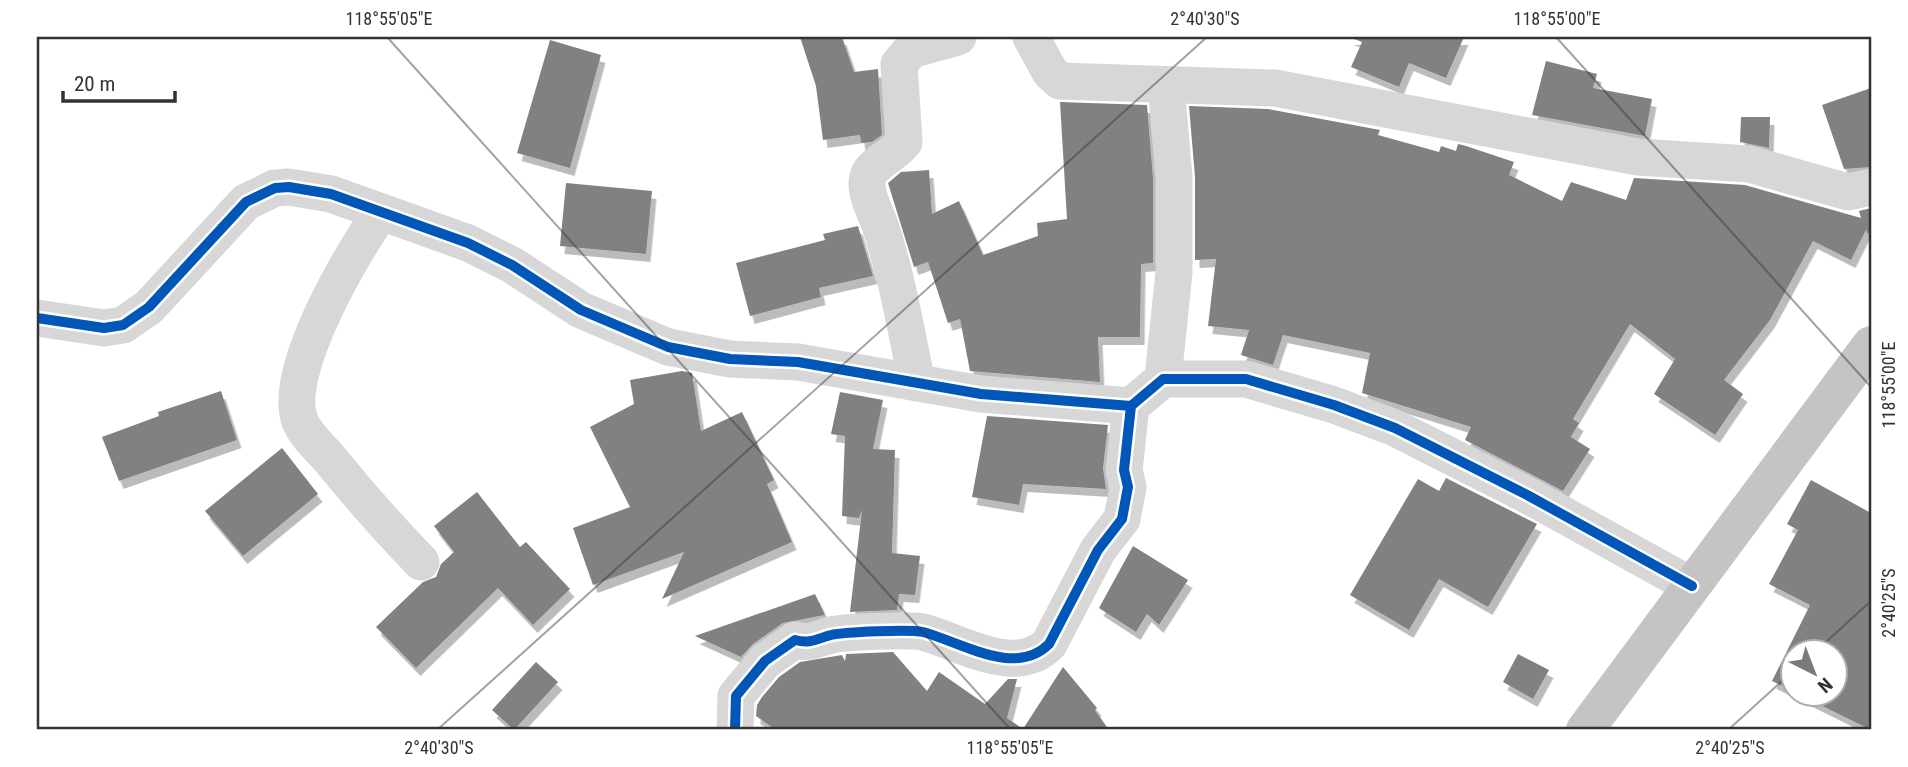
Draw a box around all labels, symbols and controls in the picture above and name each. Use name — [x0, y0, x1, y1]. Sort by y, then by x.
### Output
text: 118°55'05"E — [346, 8, 432, 29]
text: 2°40'30"S — [1170, 8, 1240, 29]
text: 118°55'00"E — [1514, 8, 1600, 29]
scale bar — [63, 60, 175, 104]
text: 20 m — [74, 72, 115, 96]
text: 118°55'00"E — [1878, 342, 1899, 428]
text: 2°40'25"S — [1878, 568, 1899, 638]
north arrow — [1778, 638, 1848, 708]
text: N — [1813, 673, 1837, 698]
text: 2°40'30"S — [404, 737, 474, 758]
text: 118°55'05"E — [967, 737, 1053, 758]
text: 2°40'25"S — [1695, 737, 1765, 758]

